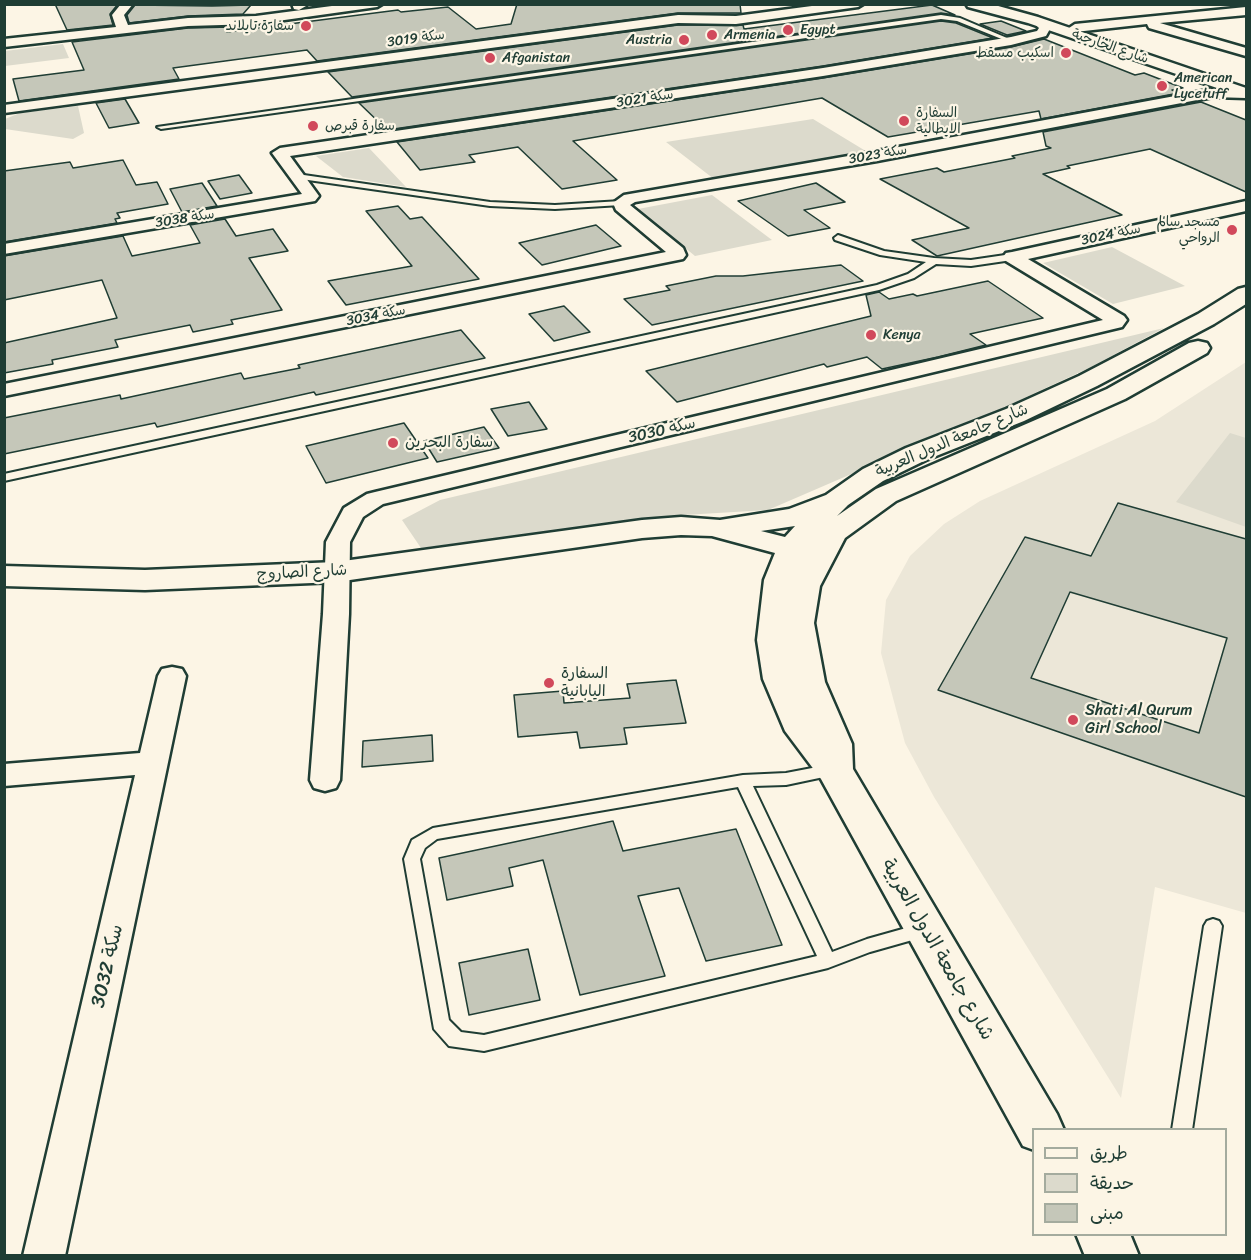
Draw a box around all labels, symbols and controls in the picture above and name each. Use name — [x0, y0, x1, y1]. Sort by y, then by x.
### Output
place label: سفارة تايلاند — [225, 18, 294, 34]
marker: سفارة تايلاند — [299, 19, 313, 33]
place label: Egypt — [800, 22, 836, 38]
marker: Egypt — [781, 23, 795, 37]
street label: شارع الخارجية — [1069, 26, 1151, 68]
street label: سكة 3019 — [386, 27, 446, 51]
place label: Armenia — [724, 27, 775, 43]
marker: Armenia — [705, 28, 719, 42]
place label: Austria — [626, 32, 672, 48]
marker: Austria — [677, 33, 691, 47]
place label: اسكيب مسقط — [975, 45, 1054, 61]
marker: اسكيب مسقط — [1059, 46, 1073, 60]
place label: Afganistan — [502, 50, 570, 66]
marker: Afganistan — [483, 51, 497, 65]
place label: American Lycetuff — [1174, 70, 1232, 102]
marker: American Lycetuff — [1155, 79, 1169, 93]
street label: سكة 3021 — [615, 86, 675, 112]
place label: السفارة الايطالية — [916, 105, 961, 138]
marker: السفارة الايطالية — [897, 114, 911, 128]
place label: سفارة قبرص — [325, 118, 395, 134]
marker: سفارة قبرص — [306, 119, 320, 133]
street label: سكة 3023 — [847, 142, 909, 168]
street label: سكة 3038 — [154, 206, 216, 232]
place label: مسجد سالم الرواحي — [1156, 214, 1220, 246]
street label: سكة 3024 — [1080, 221, 1142, 249]
marker: مسجد سالم الرواحي — [1225, 223, 1239, 237]
street label: سكة 3034 — [345, 302, 407, 330]
place label: Kenya — [883, 327, 921, 343]
marker: Kenya — [864, 328, 878, 342]
street label: شارع جامعة الدول العربية — [873, 400, 1031, 482]
street label: سكة 3030 — [626, 414, 698, 448]
place label: سفارة البحرين — [405, 433, 493, 453]
marker: سفارة البحرين — [386, 436, 400, 450]
street label: شارع الصاروج — [256, 561, 348, 585]
place label: السفارة اليابانية — [561, 664, 608, 702]
marker: السفارة اليابانية — [542, 676, 556, 690]
place label: Shati Al Qurum Girl School — [1085, 701, 1193, 739]
marker: Shati Al Qurum Girl School — [1066, 713, 1080, 727]
street label: شارع جامعة الدول العربية — [875, 855, 999, 1045]
street label: سكة 3032 — [87, 922, 129, 1010]
legend — [1032, 1128, 1227, 1236]
text: طريق — [1090, 1137, 1128, 1169]
text: حديقة — [1090, 1167, 1134, 1199]
text: مبنى — [1090, 1197, 1124, 1229]

